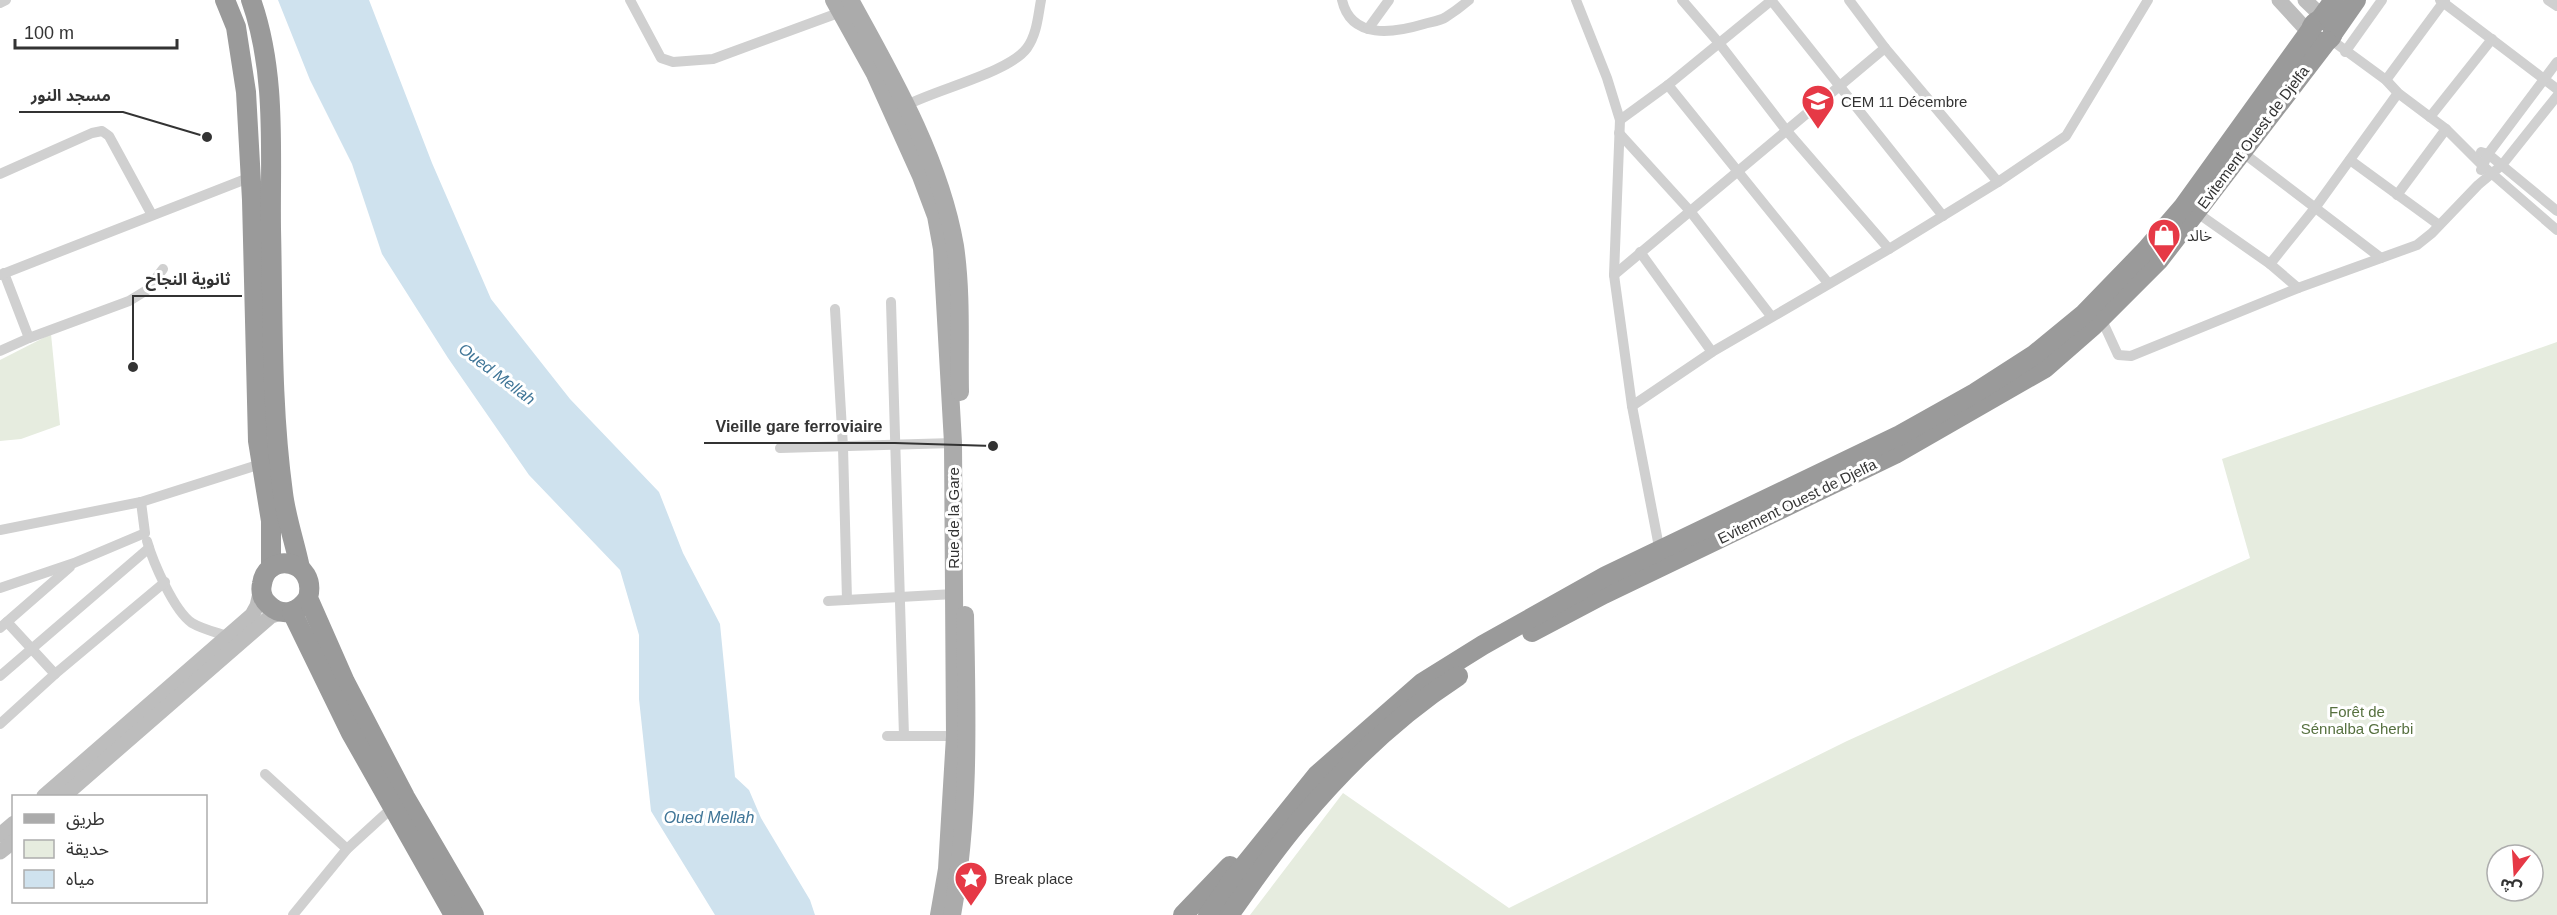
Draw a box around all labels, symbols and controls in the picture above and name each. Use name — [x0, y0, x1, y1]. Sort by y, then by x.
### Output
scale bar — [15, 12, 177, 50]
text: 100 m — [24, 23, 74, 43]
street label: Evitement Ouest de Djelfa — [2194, 62, 2313, 212]
callout: مسجد النور — [19, 78, 123, 112]
school or university icon: CEM 11 Décembre — [1800, 83, 1836, 130]
text: مسجد النور — [30, 87, 111, 105]
place label: CEM 11 Décembre — [1841, 93, 1967, 110]
shop icon: خالد — [2146, 217, 2182, 264]
place label: خالد — [2187, 227, 2212, 244]
callout: ثانوية النجاح — [133, 262, 242, 296]
text: ثانوية النجاح — [145, 271, 231, 291]
water label: Oued Mellah — [456, 340, 538, 408]
callout: Vieille gare ferroviaire — [704, 409, 895, 443]
text: Vieille gare ferroviaire — [716, 418, 883, 435]
street label: Evitement Ouest de Djelfa — [1715, 455, 1880, 547]
street label: Rue de la Gare — [945, 467, 962, 569]
park label: Forêt de Sénnalba Gherbi — [2301, 703, 2413, 737]
legend — [12, 795, 207, 903]
text: طريق — [66, 809, 105, 830]
water label: Oued Mellah — [664, 809, 754, 826]
text: حديقة — [66, 839, 109, 859]
north arrow — [2485, 843, 2545, 903]
place icon: Break place — [953, 860, 989, 907]
text: مياه — [66, 869, 95, 889]
place label: Break place — [994, 870, 1073, 887]
text: ش — [2498, 875, 2524, 898]

